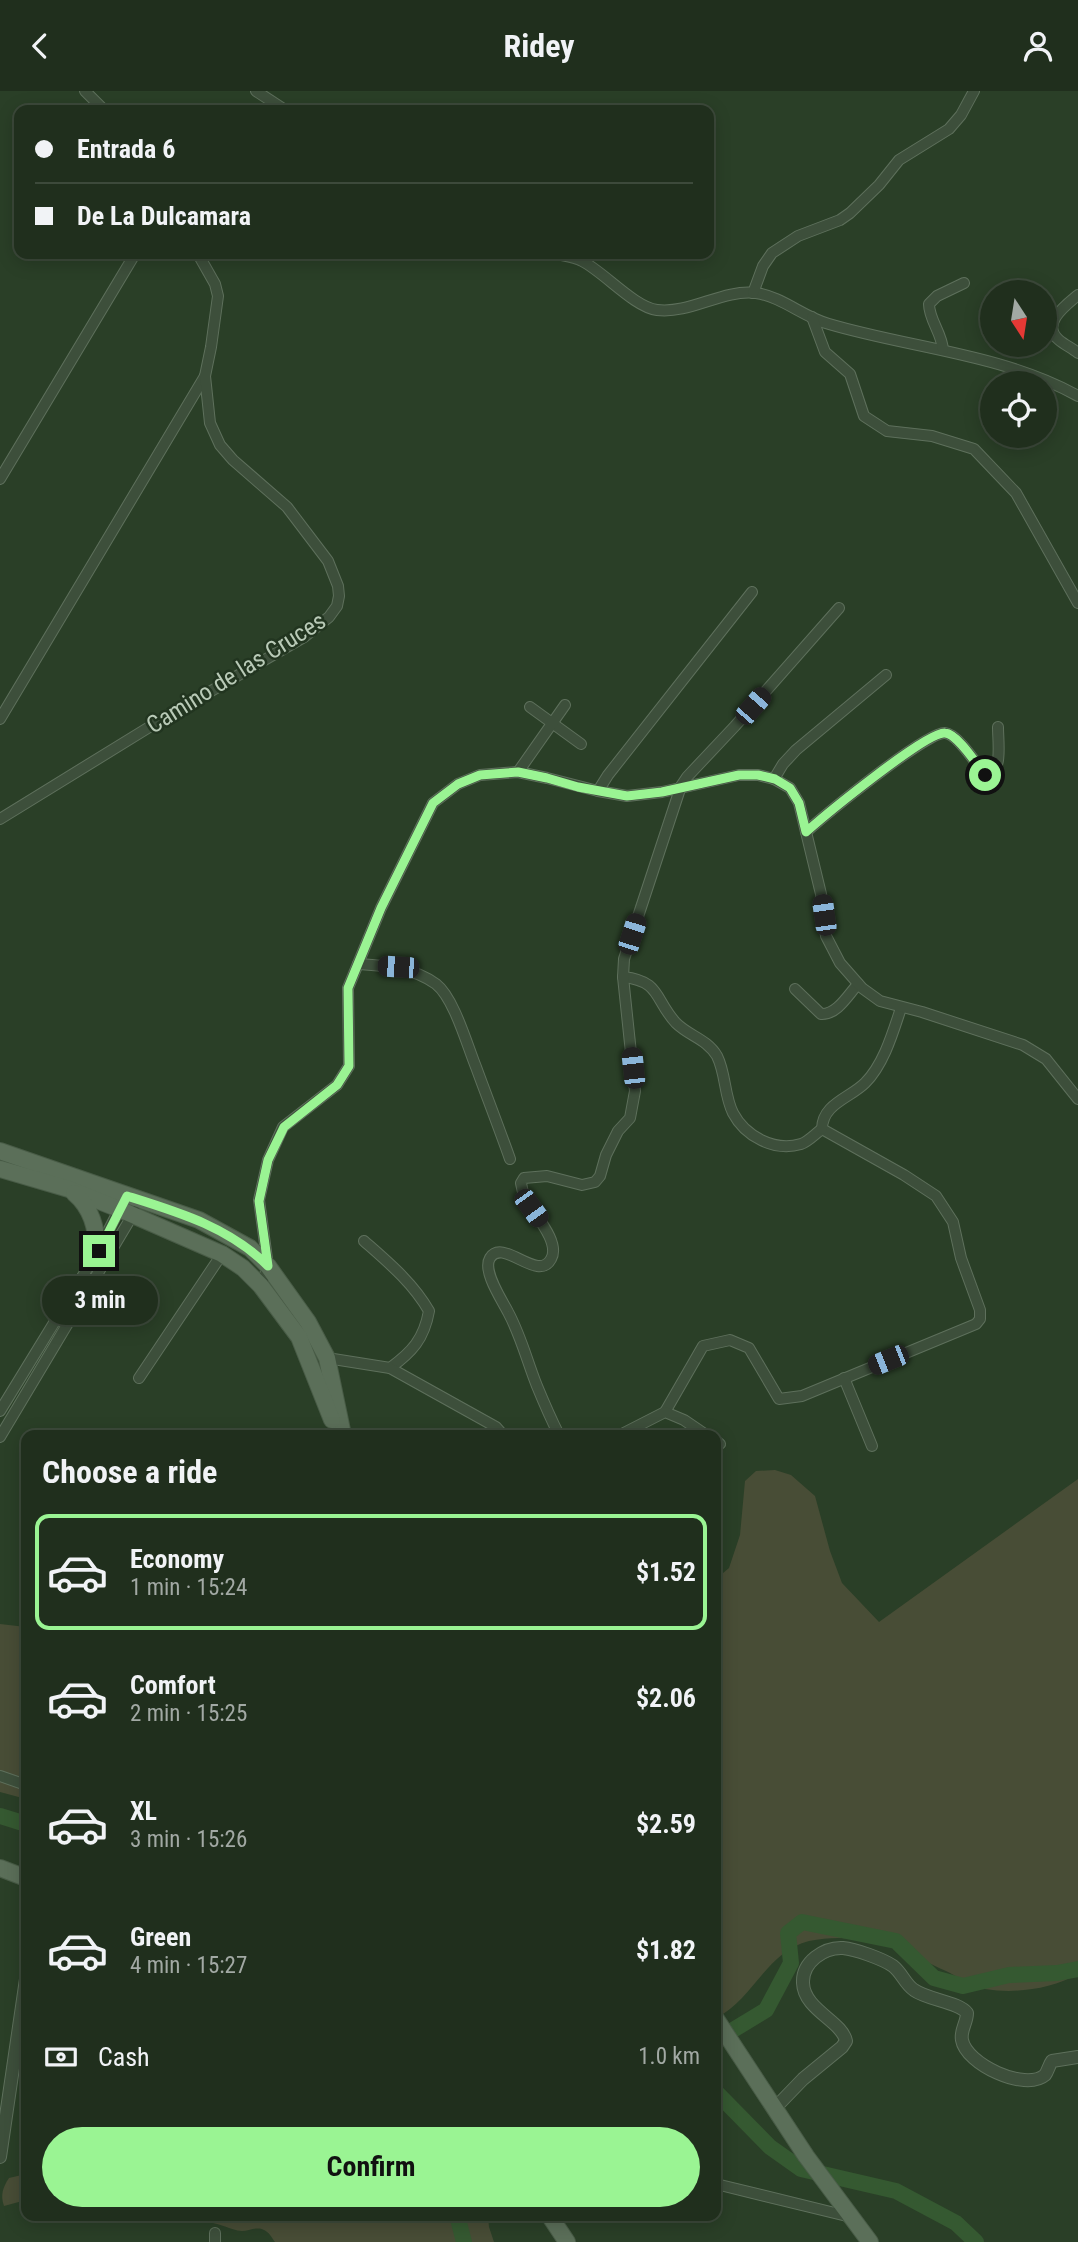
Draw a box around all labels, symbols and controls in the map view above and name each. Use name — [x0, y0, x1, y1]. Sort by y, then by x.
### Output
icon: back — [21, 27, 59, 65]
text: Ridey — [504, 27, 574, 65]
icon: person — [1019, 27, 1057, 65]
text: Entrada 6 — [77, 134, 175, 164]
text: De La Dulcamara — [77, 201, 251, 231]
north arrow — [980, 280, 1057, 357]
map controls — [980, 280, 1057, 448]
button: locate — [980, 371, 1057, 448]
street label: Camino de las Cruces — [141, 607, 331, 739]
car — [732, 683, 775, 729]
route start — [969, 759, 1001, 791]
car — [811, 893, 838, 937]
car — [616, 911, 649, 957]
car — [377, 955, 420, 979]
car — [621, 1046, 646, 1090]
car — [511, 1185, 552, 1231]
route end — [83, 1235, 115, 1267]
callout: 3 min — [41, 1275, 157, 1325]
text: 3 min — [74, 1287, 126, 1314]
car — [865, 1342, 912, 1378]
text: Choose a ride — [42, 1453, 217, 1491]
icon: car — [46, 1541, 109, 1604]
text: Economy — [130, 1544, 224, 1574]
text: $1.52 — [636, 1557, 696, 1587]
text: 1 min · 15:24 — [130, 1574, 247, 1601]
icon: car — [46, 1667, 109, 1730]
text: Comfort — [130, 1670, 216, 1700]
text: $2.06 — [636, 1683, 696, 1713]
text: 2 min · 15:25 — [130, 1700, 247, 1727]
icon: car — [46, 1793, 109, 1856]
text: XL — [130, 1796, 157, 1826]
text: $2.59 — [636, 1809, 696, 1839]
text: 3 min · 15:26 — [130, 1826, 247, 1853]
icon: car — [46, 1919, 109, 1982]
text: Green — [130, 1922, 191, 1952]
text: $1.82 — [636, 1935, 696, 1965]
text: 4 min · 15:27 — [130, 1952, 247, 1979]
icon: cash — [42, 2038, 80, 2076]
text: Cash — [98, 2042, 150, 2072]
text: 1.0 km — [638, 2043, 700, 2070]
button: Confirm — [42, 2127, 700, 2207]

